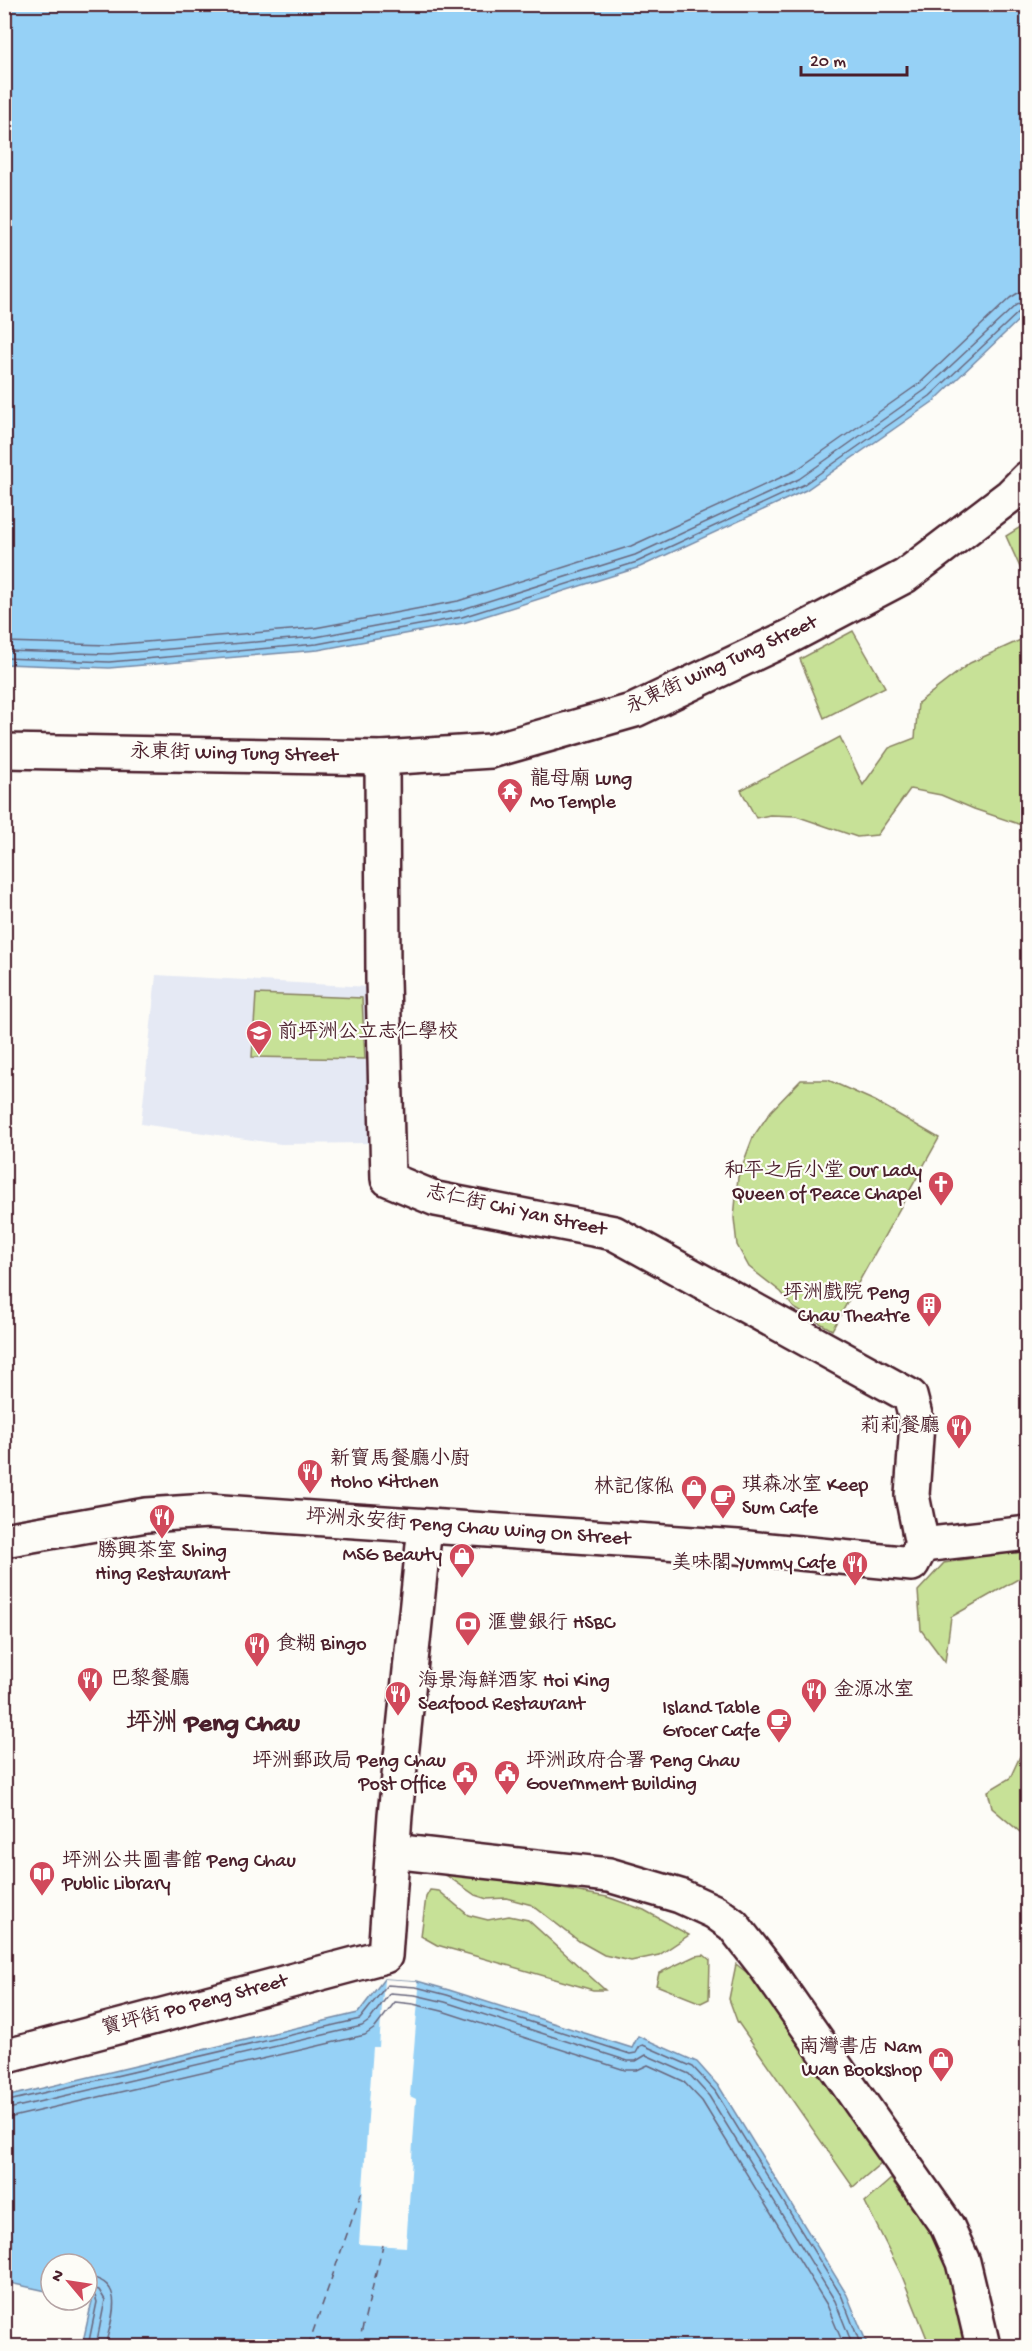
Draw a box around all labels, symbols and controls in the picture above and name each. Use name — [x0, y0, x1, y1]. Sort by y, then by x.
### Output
scale bar — [801, 39, 908, 77]
text: 20 m — [810, 52, 846, 73]
street label: 永東街 Wing Tung Street — [622, 609, 823, 720]
street label: 永東街 Wing Tung Street — [130, 740, 340, 768]
place label: 龍母廟 Lung Mo Temple — [530, 767, 632, 815]
temple icon: 龍母廟 Lung Mo Temple — [495, 776, 525, 814]
school or university icon: 前坪洲公立志仁學校 — [244, 1018, 274, 1056]
place label: 前坪洲公立志仁學校 — [278, 1020, 458, 1045]
place label: 和平之后小堂 Our Lady Queen of Peace Chapel — [724, 1159, 922, 1207]
church icon: 和平之后小堂 Our Lady Queen of Peace Chapel — [926, 1169, 956, 1207]
street label: 志仁街 Chi Yan Street — [424, 1180, 610, 1243]
place label: 坪洲戲院 Peng Chau Theatre — [783, 1281, 911, 1329]
building icon: 坪洲戲院 Peng Chau Theatre — [914, 1290, 944, 1328]
restaurant icon: 莉莉餐廳 — [944, 1412, 974, 1450]
place label: 莉莉餐廳 — [860, 1414, 940, 1439]
place label: 新寶馬餐廳小廚 Hoho Kitchen — [330, 1447, 470, 1495]
restaurant icon: 新寶馬餐廳小廚 Hoho Kitchen — [295, 1457, 325, 1495]
shop icon: 林記傢俬 — [679, 1473, 709, 1511]
place label: 琪森冰室 Keep Sum Cafe — [742, 1473, 868, 1521]
place label: 林記傢俬 — [594, 1475, 674, 1500]
cafe icon: 琪森冰室 Keep Sum Cafe — [708, 1482, 738, 1520]
restaurant icon: 勝興茶室 Shing Hing Restaurant — [147, 1502, 177, 1540]
street label: 坪洲永安街 Peng Chau Wing On Street — [305, 1504, 633, 1552]
place label: 勝興茶室 Shing Hing Restaurant — [95, 1539, 231, 1587]
shop icon: MSG Beauty — [447, 1541, 477, 1579]
place label: MSG Beauty — [342, 1545, 442, 1568]
restaurant icon: 美味閣 Yummy Cafe — [840, 1549, 870, 1587]
place label: 美味閣 Yummy Cafe — [671, 1551, 837, 1576]
bank icon: 滙豐銀行 HSBC — [453, 1609, 483, 1647]
place label: 滙豐銀行 HSBC — [488, 1611, 616, 1636]
restaurant icon: 食糊 Bingo — [242, 1630, 272, 1668]
place label: 食糊 Bingo — [276, 1632, 367, 1657]
restaurant icon: 巴黎餐廳 — [75, 1665, 105, 1703]
place label: 巴黎餐廳 — [110, 1667, 190, 1692]
place label: 海景海鮮酒家 Hoi King Seafood Restaurant — [418, 1669, 610, 1717]
restaurant icon: 金源冰室 — [799, 1676, 829, 1714]
place label: 金源冰室 — [834, 1678, 914, 1703]
restaurant icon: 海景海鮮酒家 Hoi King Seafood Restaurant — [383, 1679, 413, 1717]
place label: Island Table Grocer Cafe — [662, 1698, 761, 1744]
cafe icon: Island Table Grocer Cafe — [764, 1706, 794, 1744]
district label: 坪洲 Peng Chau — [126, 1708, 301, 1741]
place label: 坪洲政府合署 Peng Chau Government Building — [526, 1749, 740, 1797]
place label: 坪洲郵政局 Peng Chau Post Office — [252, 1750, 447, 1797]
public building icon: 坪洲政府合署 Peng Chau Government Building — [492, 1758, 522, 1796]
public building icon: 坪洲郵政局 Peng Chau Post Office — [450, 1759, 480, 1797]
place label: 坪洲公共圖書館 Peng Chau Public Library — [61, 1849, 296, 1897]
library icon: 坪洲公共圖書館 Peng Chau Public Library — [27, 1859, 57, 1897]
street label: 寶坪街 Po Peng Street — [99, 1968, 292, 2042]
place label: 南灣書店 Nam Wan Bookshop — [799, 2035, 922, 2083]
shop icon: 南灣書店 Nam Wan Bookshop — [926, 2045, 956, 2083]
north arrow — [39, 2252, 99, 2312]
text: N — [48, 2267, 70, 2286]

